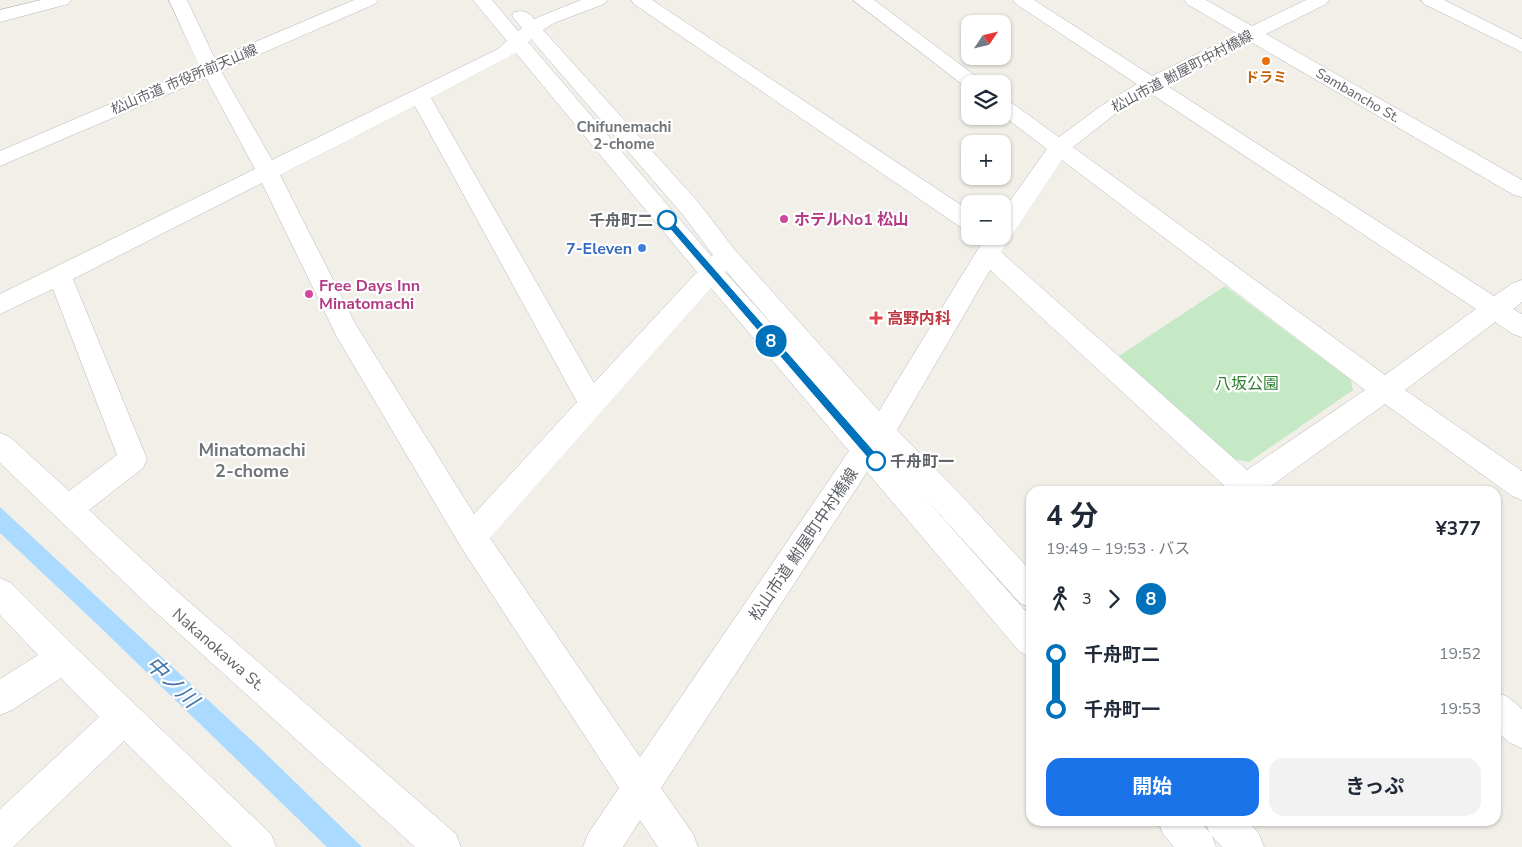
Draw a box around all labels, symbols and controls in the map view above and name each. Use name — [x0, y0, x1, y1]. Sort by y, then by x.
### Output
north arrow — [961, 15, 1011, 65]
map controls — [961, 15, 1011, 245]
street label: 松山市道 鮒屋町中村橋線 — [1108, 26, 1256, 117]
street label: 松山市道 市役所前天山線 — [108, 40, 260, 119]
marker: ドラミ — [1260, 55, 1272, 67]
street label: Sambancho St. — [1312, 64, 1403, 127]
place label: ドラミ — [1245, 68, 1287, 87]
button: layers — [961, 75, 1011, 125]
district label: Chifunemachi 2-chome — [577, 117, 671, 154]
button: + — [961, 135, 1011, 185]
button: − — [961, 195, 1011, 245]
place label: ホテルNo1 松山 — [794, 209, 909, 231]
place label: 千舟町二 — [589, 210, 653, 232]
marker: 千舟町二 — [657, 210, 677, 230]
marker: ホテルNo1 松山 — [778, 213, 790, 225]
place label: 7-Eleven — [566, 238, 632, 260]
marker: 7-Eleven — [636, 242, 648, 254]
place label: Free Days Inn Minatomachi — [319, 275, 420, 315]
marker: Free Days Inn Minatomachi — [303, 288, 315, 300]
place label: 高野内科 — [887, 308, 951, 330]
marker: 高野内科 — [869, 311, 883, 325]
line badge: 8 — [755, 325, 787, 357]
text: 8 — [766, 329, 776, 353]
park label: 八坂公園 — [1215, 373, 1279, 395]
district label: Minatomachi 2-chome — [198, 438, 306, 483]
marker: 千舟町一 — [866, 451, 886, 471]
place label: 千舟町一 — [890, 451, 954, 473]
street label: 松山市道 鮒屋町中村橋線 — [744, 464, 863, 625]
text: 4 分 — [1046, 497, 1098, 535]
text: ¥377 — [1435, 516, 1481, 542]
text: 19:49 – 19:53 · バス — [1046, 538, 1190, 560]
icon: walk — [1046, 585, 1074, 613]
icon: forward — [1100, 585, 1128, 613]
text: 8 — [1146, 587, 1156, 611]
text: 3 — [1082, 588, 1092, 610]
street label: Nakanokawa St. — [167, 603, 269, 696]
text: 千舟町二 — [1084, 642, 1160, 668]
text: 19:52 — [1439, 643, 1481, 665]
water label: 中ノ川 — [140, 650, 206, 715]
text: 千舟町一 — [1084, 697, 1160, 723]
text: 19:53 — [1439, 698, 1481, 720]
button: 開始 — [1046, 758, 1259, 816]
button: きっぷ — [1269, 758, 1481, 816]

